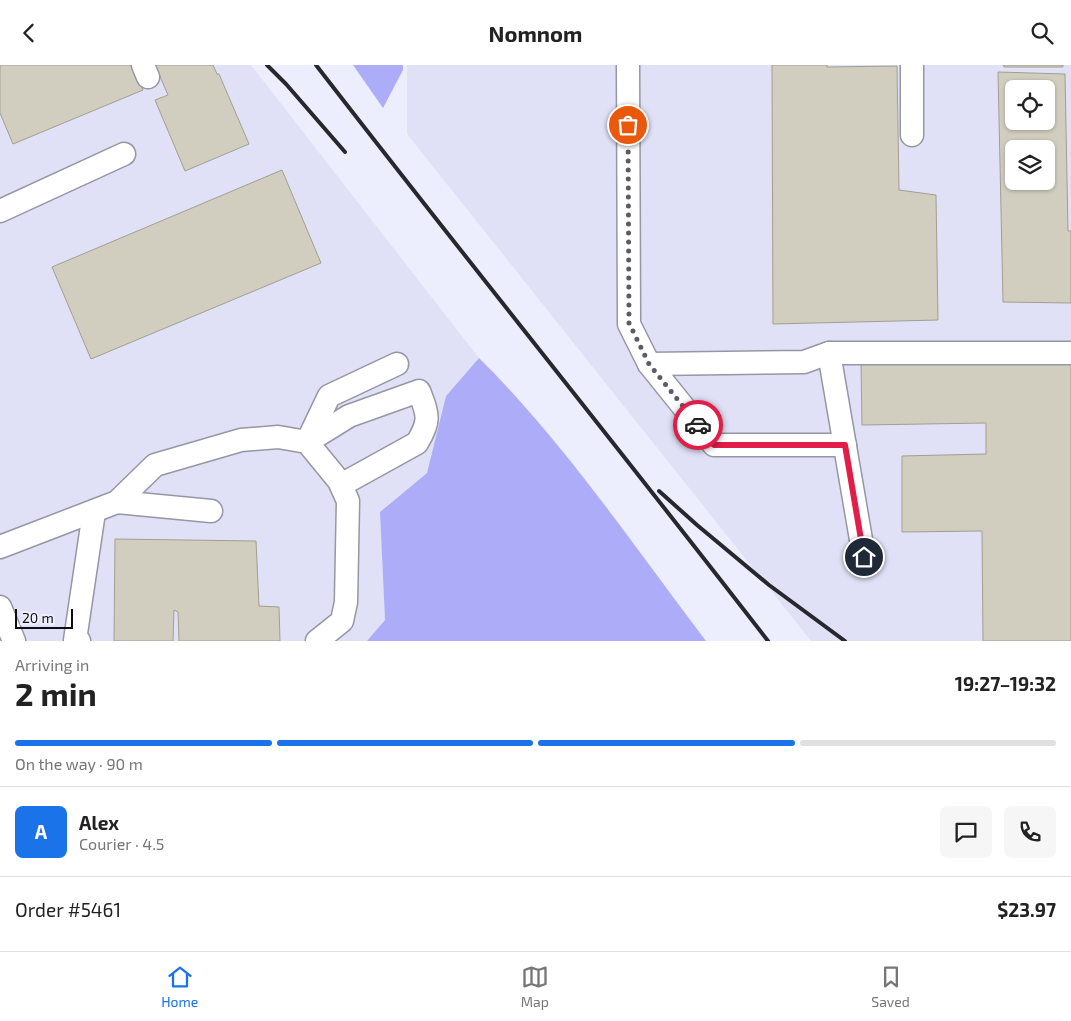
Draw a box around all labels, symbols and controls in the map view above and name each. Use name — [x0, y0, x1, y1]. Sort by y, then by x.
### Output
icon: back — [15, 19, 43, 47]
icon: search — [1028, 19, 1056, 47]
text: Nomnom — [489, 20, 582, 46]
map controls — [1005, 80, 1055, 190]
button: locate — [1005, 80, 1055, 130]
pin — [607, 104, 649, 146]
icon: bag — [614, 111, 642, 139]
button: layers — [1005, 140, 1055, 190]
courier — [673, 400, 723, 450]
icon: car — [684, 411, 712, 439]
pin — [843, 536, 885, 578]
icon: home — [850, 543, 878, 571]
scale bar — [15, 606, 72, 629]
text: 20 m — [22, 609, 54, 626]
text: Arriving in — [15, 655, 89, 674]
text: 19:27–19:32 — [955, 672, 1056, 695]
text: 2 min — [15, 674, 97, 712]
text: On the way · 90 m — [15, 754, 143, 773]
button: chat — [940, 806, 992, 858]
button: phone — [1004, 806, 1056, 858]
text: Alex — [79, 811, 119, 834]
text: A — [35, 820, 47, 843]
text: Courier · 4.5 — [79, 834, 164, 853]
text: Order #5461 — [15, 898, 121, 921]
text: $23.97 — [997, 898, 1056, 921]
tab: Home — [161, 963, 198, 1010]
tab: Map — [521, 963, 549, 1010]
tab: Saved — [871, 963, 910, 1010]

